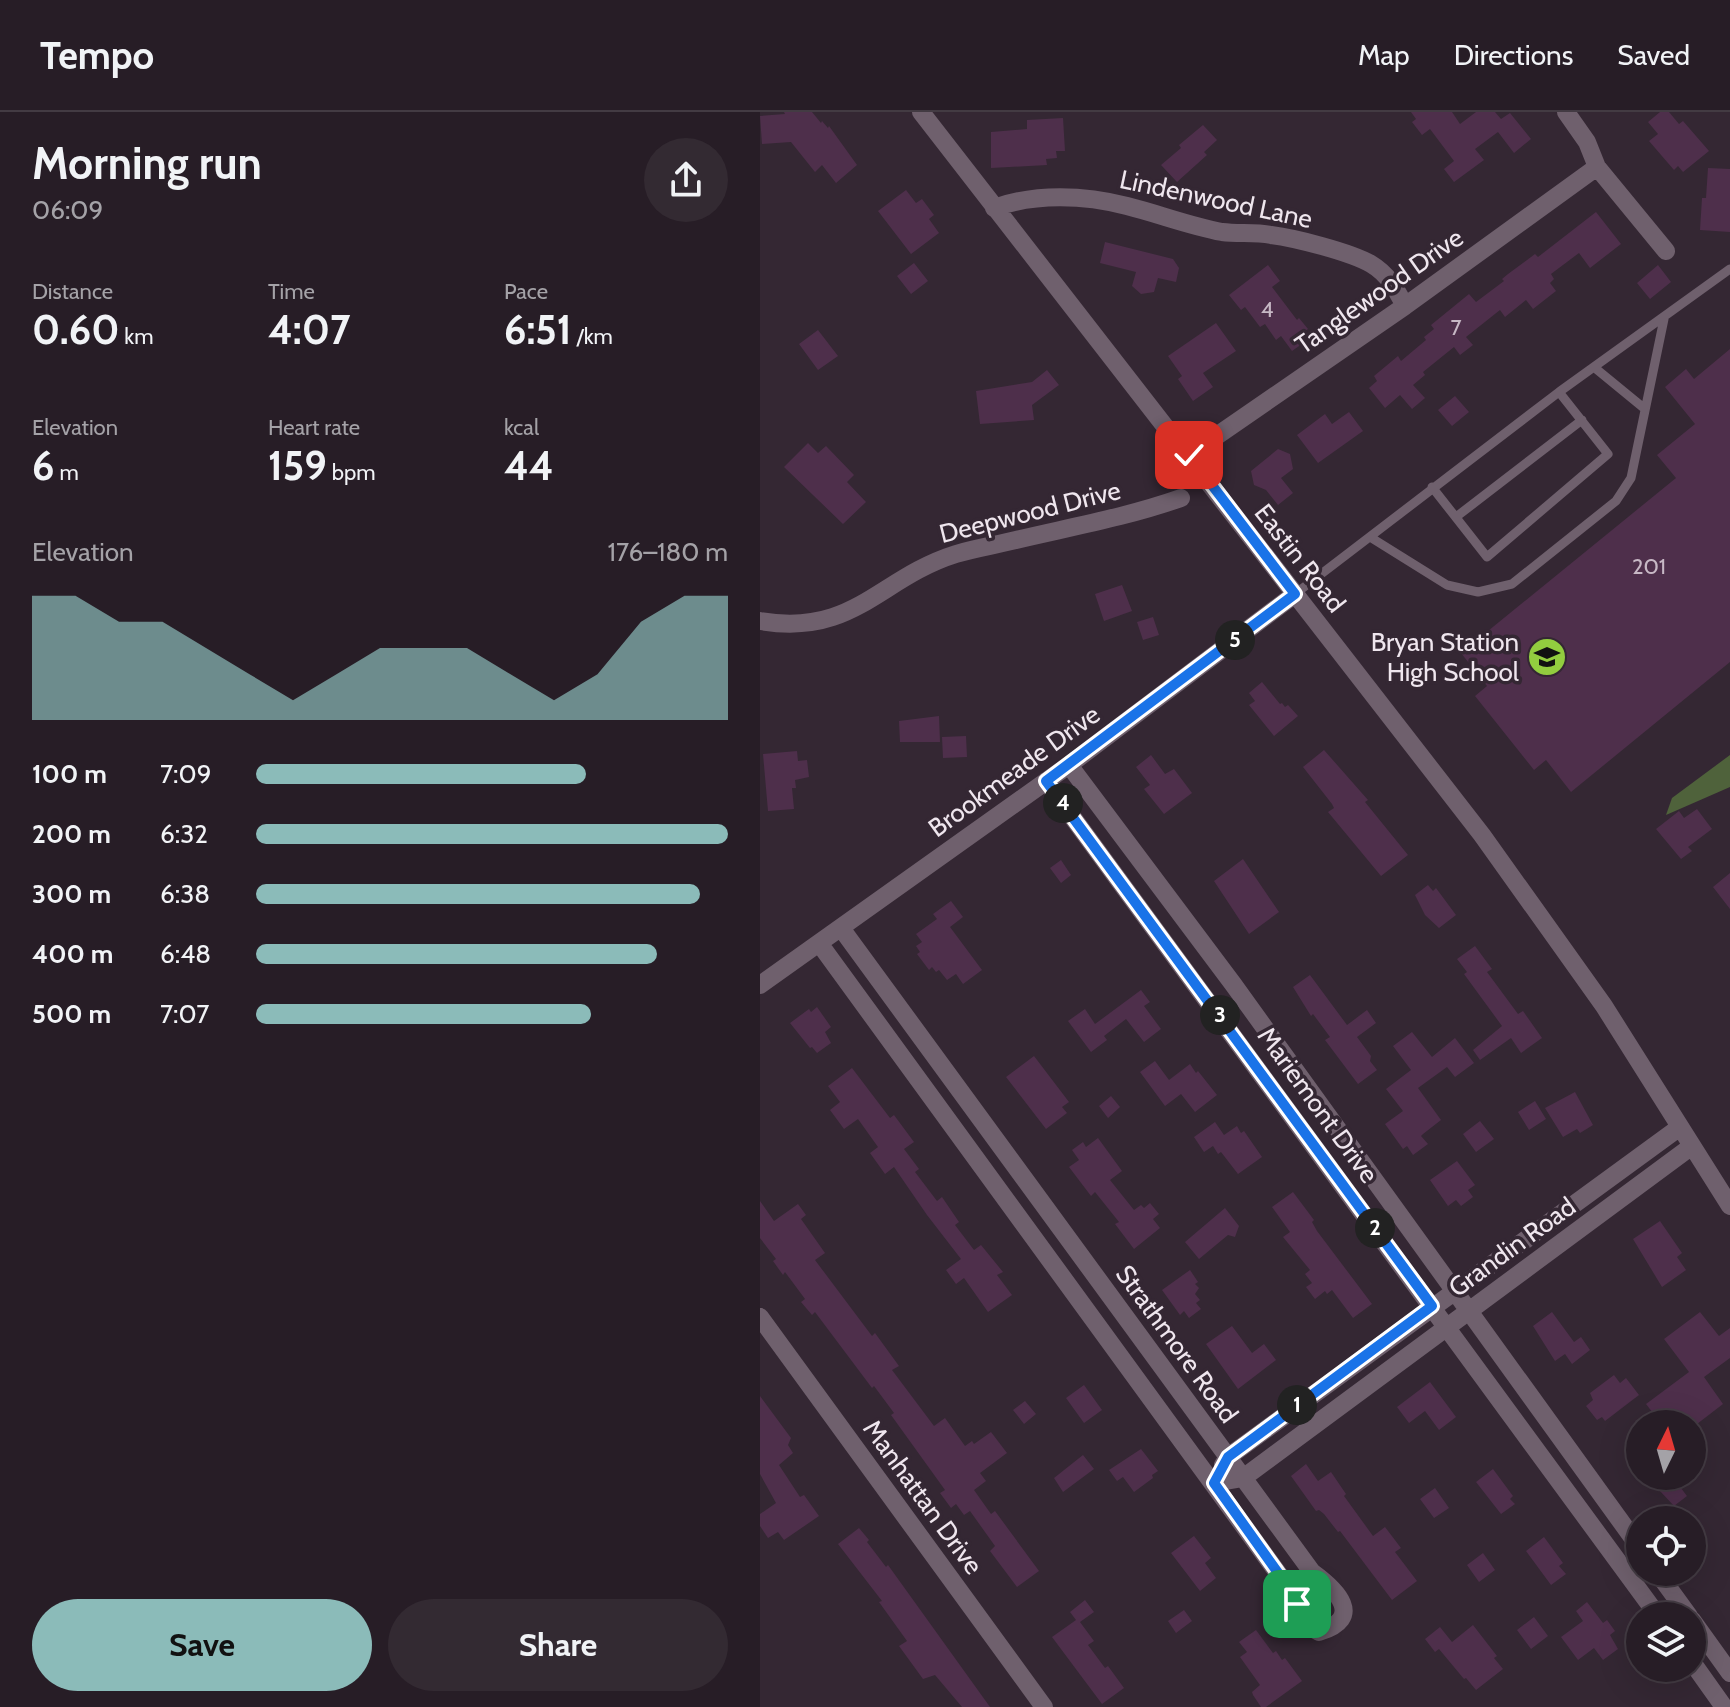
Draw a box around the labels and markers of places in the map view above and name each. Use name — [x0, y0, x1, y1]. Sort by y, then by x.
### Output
pin — [1155, 421, 1223, 489]
pin: 5 — [1215, 620, 1255, 660]
place label: Bryan Station High School — [1371, 626, 1519, 688]
school or university icon: Bryan Station High School — [1526, 636, 1568, 678]
pin: 4 — [1043, 783, 1083, 823]
pin: 3 — [1200, 995, 1240, 1035]
pin: 2 — [1355, 1208, 1395, 1248]
pin: 1 — [1277, 1385, 1317, 1425]
pin — [1263, 1570, 1331, 1638]

